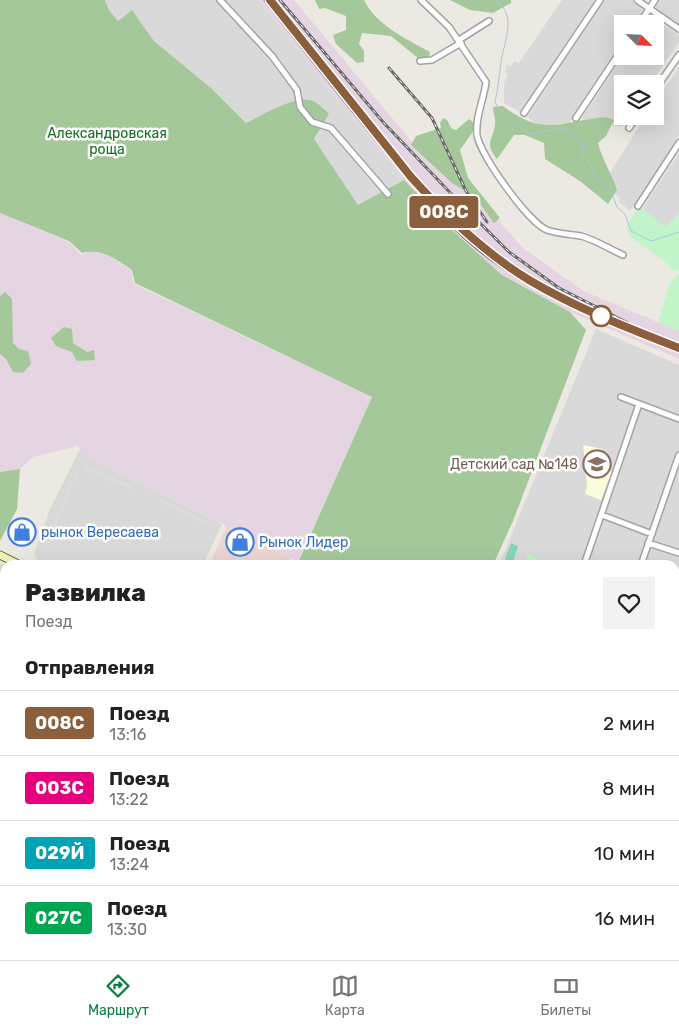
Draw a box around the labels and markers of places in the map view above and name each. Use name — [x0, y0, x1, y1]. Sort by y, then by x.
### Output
unlabelled marker — [590, 305, 612, 327]
school or university icon: Детский сад №148 — [582, 449, 612, 479]
place label: Детский сад №148 — [450, 456, 578, 473]
shop icon: рынок Вересаева — [7, 517, 37, 547]
place label: рынок Вересаева — [41, 524, 159, 541]
shop icon: Рынок Лидер — [225, 527, 255, 557]
place label: Рынок Лидер — [259, 534, 348, 551]

